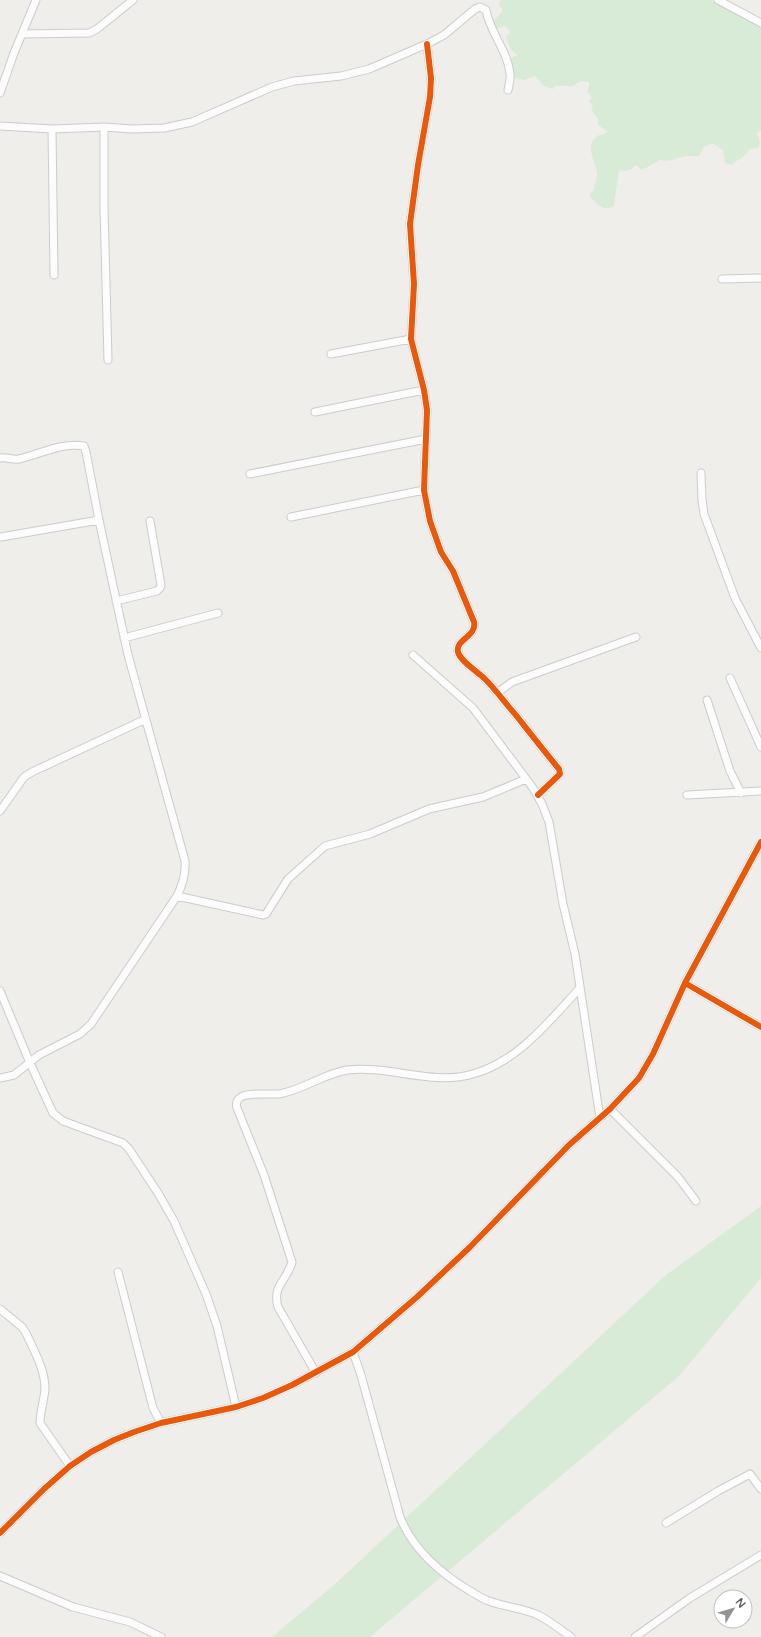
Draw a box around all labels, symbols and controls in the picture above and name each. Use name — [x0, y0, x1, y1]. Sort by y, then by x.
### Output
north arrow — [713, 1589, 753, 1629]
text: N — [733, 1596, 748, 1611]

